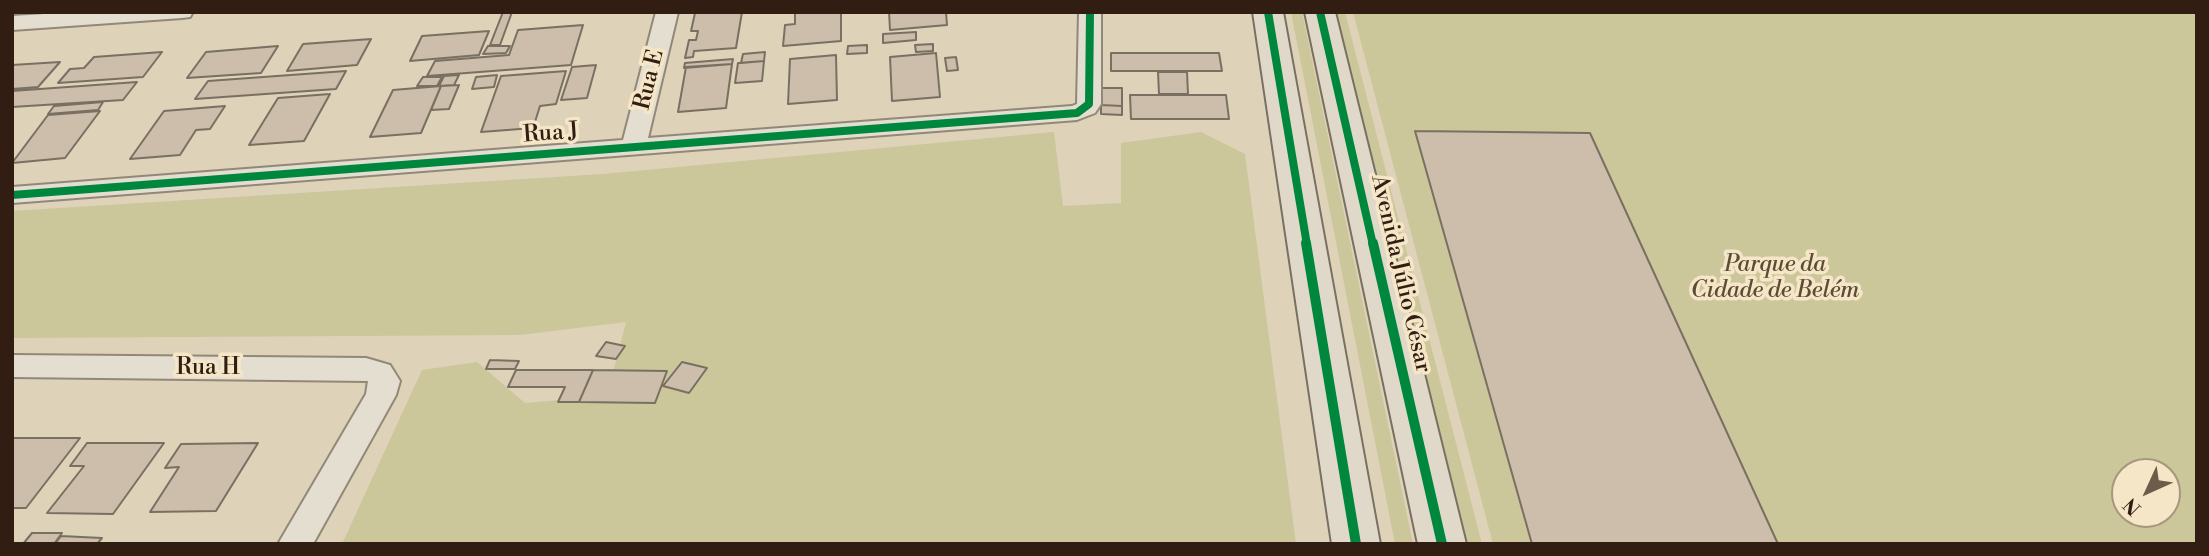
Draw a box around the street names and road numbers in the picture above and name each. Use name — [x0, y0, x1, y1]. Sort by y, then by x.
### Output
street label: Rua E — [629, 47, 671, 113]
street label: Rua J — [522, 118, 580, 150]
street label: Avenida Júlio César — [1364, 172, 1436, 376]
street label: Rua H — [176, 354, 240, 382]

